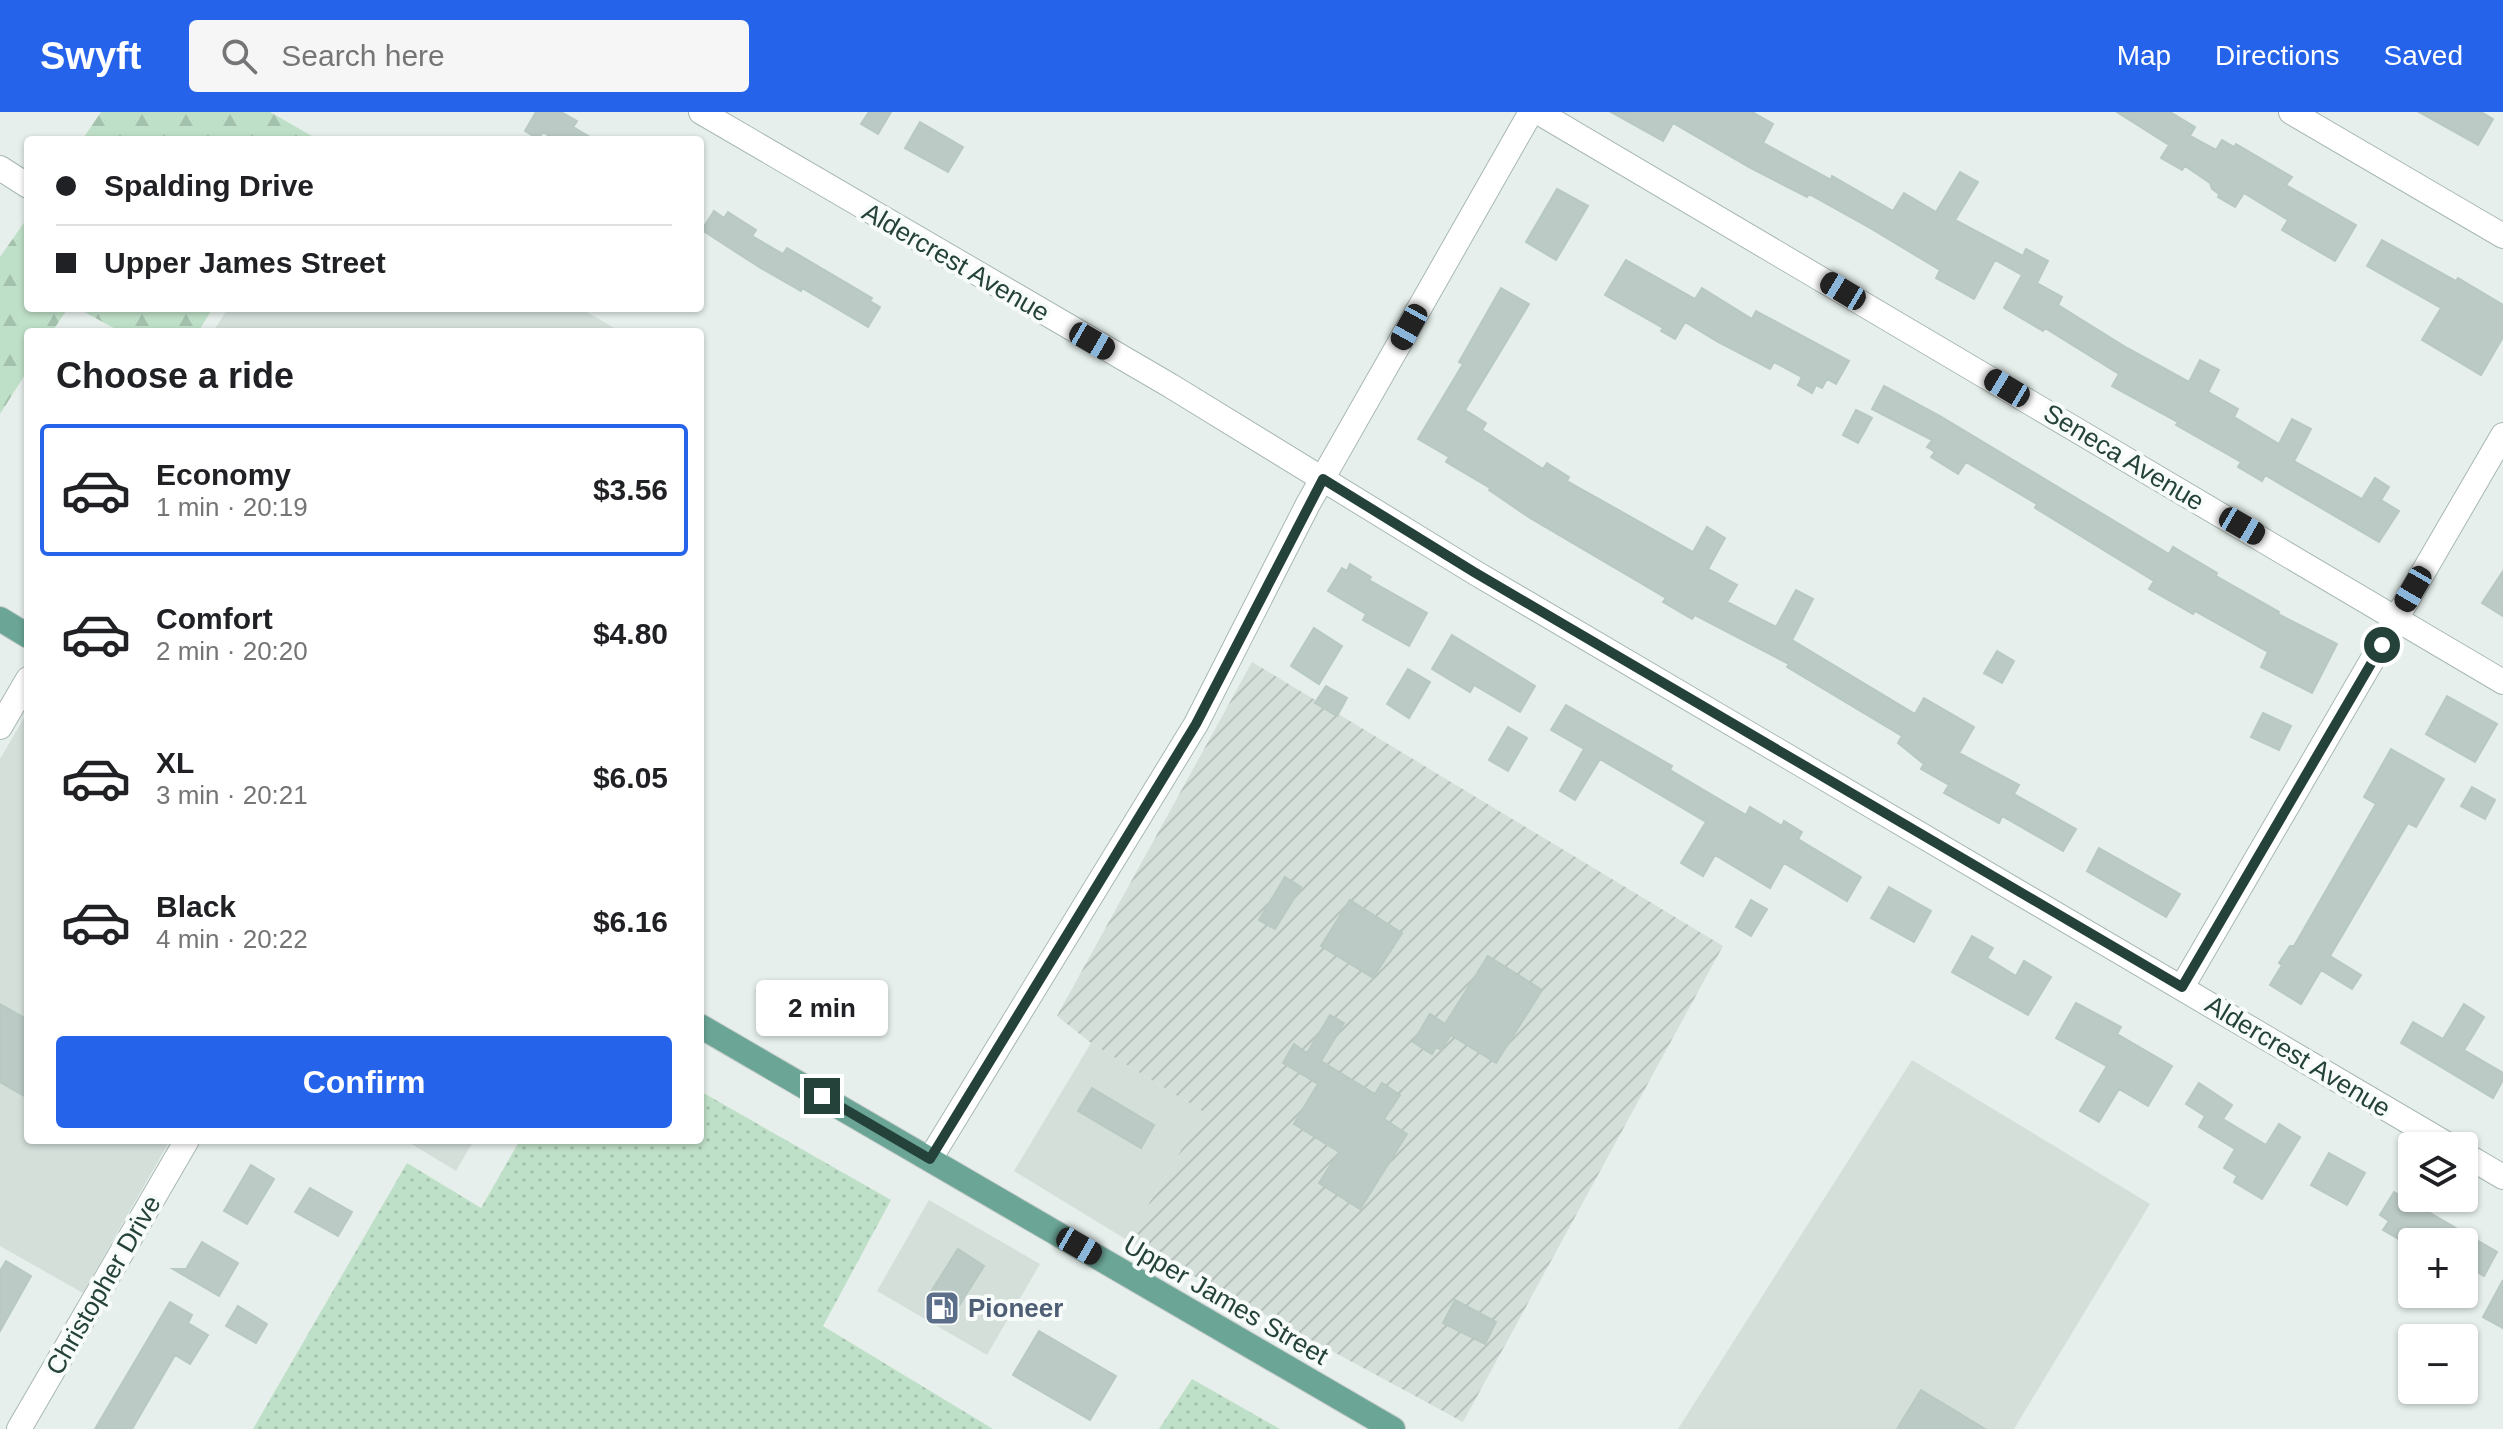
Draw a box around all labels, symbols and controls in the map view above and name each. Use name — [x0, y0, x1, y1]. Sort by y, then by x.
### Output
search box — [189, 20, 749, 92]
icon: search — [217, 34, 261, 78]
text: Swyft — [40, 35, 141, 77]
text: Search here — [281, 39, 445, 72]
text: Map — [2117, 40, 2171, 71]
text: Directions — [2215, 40, 2340, 71]
text: Saved — [2384, 40, 2463, 71]
text: Spalding Drive — [104, 169, 314, 202]
street label: Aldercrest Avenue — [857, 196, 1055, 328]
text: Upper James Street — [104, 246, 386, 279]
car — [1816, 268, 1870, 314]
car — [1387, 300, 1431, 354]
car — [1065, 319, 1119, 363]
text: Choose a ride — [56, 355, 294, 396]
car — [1980, 365, 2034, 411]
street label: Seneca Avenue — [2038, 397, 2210, 517]
icon: car — [60, 454, 132, 526]
text: Economy — [156, 458, 291, 491]
text: $3.56 — [593, 473, 668, 506]
text: 1 min · 20:19 — [156, 492, 308, 522]
car — [2215, 504, 2269, 548]
car — [2391, 562, 2435, 616]
icon: car — [60, 598, 132, 670]
text: Comfort — [156, 602, 273, 635]
text: $4.80 — [593, 617, 668, 650]
route start — [2364, 627, 2400, 663]
text: 2 min · 20:20 — [156, 636, 308, 666]
icon: car — [60, 742, 132, 814]
text: XL — [156, 746, 194, 779]
text: $6.05 — [593, 761, 668, 794]
text: 3 min · 20:21 — [156, 780, 308, 810]
icon: car — [60, 886, 132, 958]
text: Black — [156, 890, 236, 923]
text: $6.16 — [593, 905, 668, 938]
text: 4 min · 20:22 — [156, 924, 308, 954]
callout: 2 min — [756, 980, 888, 1036]
street label: Aldercrest Avenue — [2200, 989, 2396, 1123]
text: 2 min — [788, 993, 856, 1023]
button: Confirm — [56, 1036, 672, 1128]
route end — [804, 1078, 840, 1114]
map controls — [2398, 1132, 2478, 1404]
button: layers — [2398, 1132, 2478, 1212]
street label: Christopher Drive — [39, 1190, 167, 1380]
car — [1052, 1224, 1106, 1268]
button: + — [2398, 1228, 2478, 1308]
street label: Upper James Street — [1118, 1229, 1334, 1371]
fuel station icon: Pioneer — [923, 1289, 961, 1327]
place label: Pioneer — [968, 1293, 1063, 1323]
button: − — [2398, 1324, 2478, 1404]

